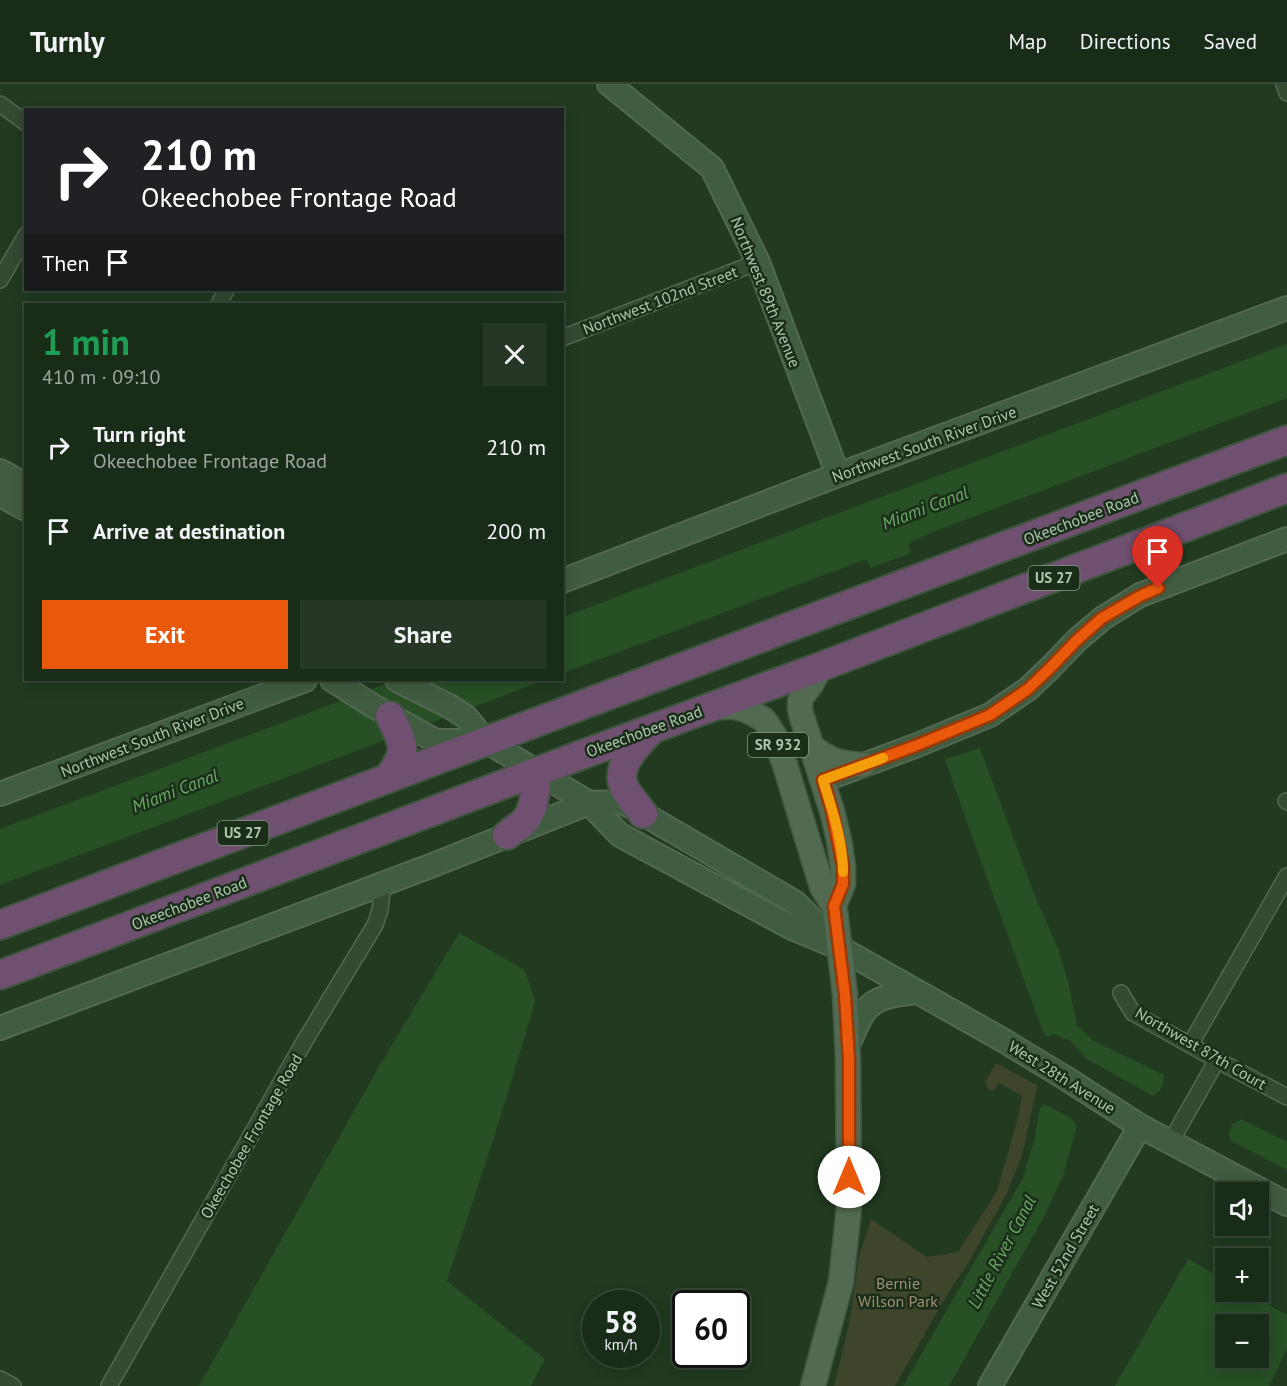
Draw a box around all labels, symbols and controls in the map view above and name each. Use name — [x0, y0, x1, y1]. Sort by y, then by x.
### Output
text: Turnly — [30, 23, 105, 60]
text: Map — [1008, 28, 1047, 55]
text: Directions — [1080, 28, 1171, 55]
text: Saved — [1204, 28, 1257, 55]
text: 210 m — [141, 127, 257, 182]
icon: right — [42, 132, 120, 210]
text: Okeechobee Frontage Road — [141, 180, 457, 214]
street label: Northwest 89th Avenue — [727, 214, 805, 370]
icon: arrive — [101, 246, 134, 279]
text: Then — [42, 249, 89, 277]
street label: Northwest 102nd Street — [580, 261, 741, 339]
text: 1 min — [42, 318, 130, 365]
button: close — [483, 323, 546, 386]
text: 410 m · 09:10 — [42, 364, 160, 390]
street label: Northwest South River Drive — [829, 401, 1019, 487]
text: Turn right — [93, 420, 185, 448]
icon: right — [42, 431, 75, 464]
text: 210 m — [486, 433, 546, 461]
text: Okeechobee Frontage Road — [93, 448, 327, 474]
water label: Miami Canal — [878, 480, 972, 535]
street label: Okeechobee Road — [1021, 487, 1141, 549]
icon: arrive — [42, 515, 75, 548]
text: Arrive at destination — [93, 517, 285, 545]
text: 200 m — [486, 517, 546, 545]
pin — [1132, 526, 1183, 588]
icon: arrive — [1141, 535, 1174, 568]
road number: US 27 — [1028, 566, 1080, 590]
button: Exit — [42, 600, 288, 669]
button: Share — [300, 600, 546, 669]
street label: Northwest South River Drive — [57, 693, 247, 781]
street label: Okeechobee Road — [583, 701, 705, 761]
road number: SR 932 — [748, 733, 808, 757]
water label: Miami Canal — [128, 763, 222, 818]
road number: US 27 — [218, 821, 268, 845]
street label: Okeechobee Road — [129, 872, 249, 934]
street label: Northwest 87th Court — [1132, 1002, 1271, 1094]
street label: West 28th Avenue — [1005, 1036, 1119, 1118]
street label: Okeechobee Frontage Road — [196, 1050, 306, 1222]
position arrow — [817, 1145, 881, 1209]
map controls — [1215, 1182, 1269, 1368]
button: sound — [1215, 1182, 1269, 1236]
water label: Little River Canal — [962, 1191, 1041, 1312]
street label: West 52nd Street — [1027, 1200, 1103, 1312]
button: + — [1215, 1248, 1269, 1302]
park label: Bernie Wilson Park — [858, 1273, 938, 1311]
speed limit sign: 60 — [672, 1290, 750, 1368]
text: 58 — [604, 1302, 638, 1341]
button: − — [1215, 1314, 1269, 1368]
text: km/h — [605, 1335, 637, 1354]

